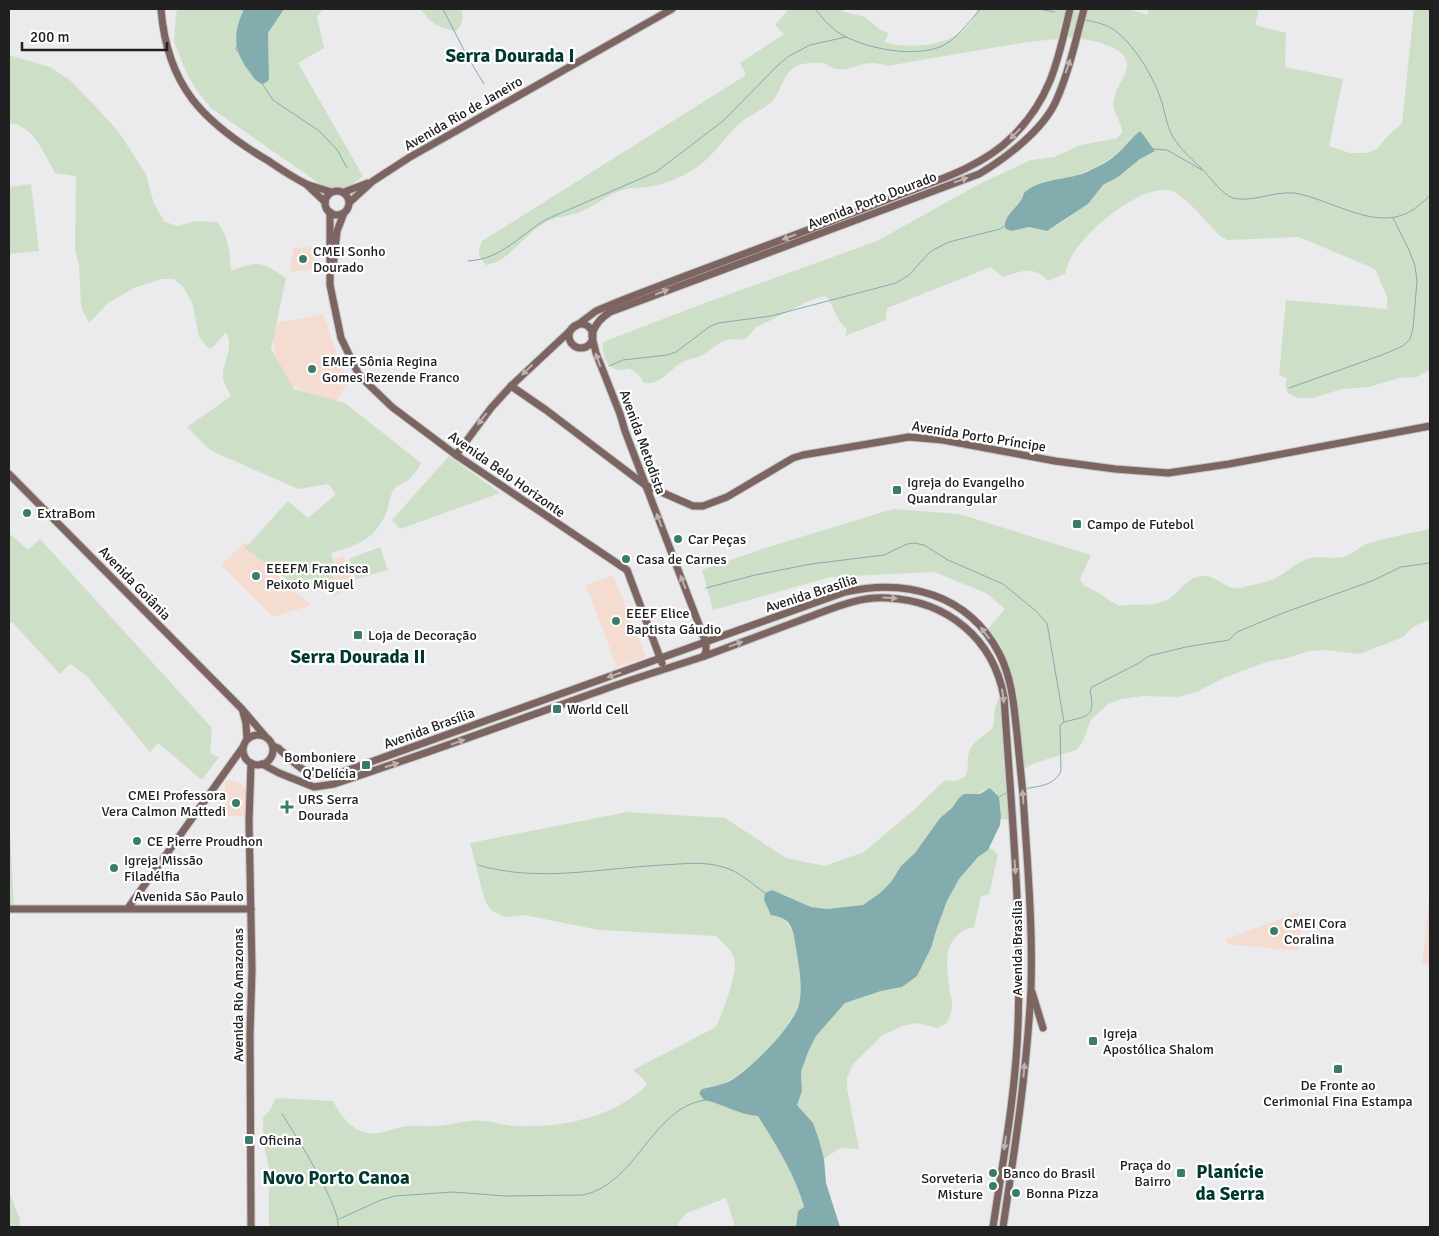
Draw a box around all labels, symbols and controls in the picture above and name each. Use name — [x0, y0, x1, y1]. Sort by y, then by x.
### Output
scale bar — [22, 20, 168, 52]
text: 200 m — [30, 28, 70, 46]
district label: Serra Dourada I — [445, 44, 575, 68]
one-way arrow — [1064, 58, 1072, 73]
street label: Avenida Rio de Janeiro — [401, 73, 526, 154]
one-way arrow — [1009, 128, 1021, 140]
street label: Avenida Porto Dourado — [805, 168, 939, 233]
one-way arrow — [954, 176, 969, 183]
one-way arrow — [782, 234, 797, 241]
place label: CMEI Sonho Dourado — [313, 243, 385, 276]
marker: CMEI Sonho Dourado — [297, 253, 309, 265]
one-way arrow — [655, 288, 670, 296]
one-way arrow — [594, 352, 601, 367]
place label: EMEF Sônia Regina Gomes Rezende Franco — [322, 353, 460, 386]
marker: EMEF Sônia Regina Gomes Rezende Franco — [306, 363, 318, 375]
one-way arrow — [522, 364, 534, 376]
street label: Avenida Metodista — [616, 387, 669, 497]
one-way arrow — [476, 412, 487, 425]
street label: Avenida Porto Príncipe — [911, 418, 1047, 455]
street label: Avenida Belo Horizonte — [445, 428, 569, 521]
place label: Igreja do Evangelho Quandrangular — [907, 474, 1024, 507]
marker: Igreja do Evangelho Quandrangular — [891, 484, 903, 496]
place label: ExtraBom — [37, 505, 95, 522]
marker: ExtraBom — [21, 507, 33, 519]
one-way arrow — [655, 512, 663, 527]
place label: Campo de Futebol — [1087, 516, 1194, 533]
marker: Campo de Futebol — [1071, 518, 1083, 530]
place label: Car Peças — [688, 531, 746, 548]
marker: Car Peças — [672, 533, 684, 545]
street label: Avenida Goiânia — [95, 543, 174, 624]
place label: Casa de Carnes — [636, 551, 727, 568]
marker: Casa de Carnes — [620, 553, 632, 565]
place label: EEEFM Francisca Peixoto Miguel — [266, 560, 369, 593]
marker: EEEFM Francisca Peixoto Miguel — [250, 570, 262, 582]
street label: Avenida Brasília — [763, 571, 859, 616]
one-way arrow — [679, 574, 687, 589]
one-way arrow — [882, 595, 898, 603]
place label: EEEF Elice Baptista Gáudio — [626, 605, 721, 638]
marker: EEEF Elice Baptista Gáudio — [610, 615, 622, 627]
one-way arrow — [980, 626, 990, 640]
place label: Loja de Decoração — [368, 627, 477, 644]
marker: Loja de Decoração — [352, 629, 364, 641]
one-way arrow — [728, 640, 743, 647]
district label: Serra Dourada II — [290, 645, 426, 669]
one-way arrow — [606, 672, 621, 679]
one-way arrow — [999, 688, 1007, 704]
place label: World Cell — [567, 701, 629, 718]
marker: World Cell — [551, 703, 563, 715]
street label: Avenida Brasília — [381, 704, 477, 753]
one-way arrow — [451, 738, 466, 746]
place label: Bomboniere Q'Delícia — [284, 749, 356, 782]
marker: Bomboniere Q'Delícia — [360, 759, 372, 771]
one-way arrow — [385, 761, 400, 769]
place label: CMEI Professora Vera Calmon Mattedi — [102, 787, 226, 820]
one-way arrow — [1018, 789, 1026, 805]
place label: URS Serra Dourada — [298, 791, 359, 824]
marker: CMEI Professora Vera Calmon Mattedi — [230, 797, 242, 809]
marker: URS Serra Dourada — [280, 800, 294, 814]
place label: CE Pierre Proudhon — [147, 833, 263, 850]
marker: CE Pierre Proudhon — [131, 835, 143, 847]
place label: Igreja Missão Filadélfia — [124, 852, 203, 885]
one-way arrow — [1012, 859, 1020, 875]
marker: Igreja Missão Filadélfia — [108, 862, 120, 874]
street label: Avenida São Paulo — [134, 888, 244, 905]
street label: Avenida Brasília — [1009, 900, 1026, 996]
place label: CMEI Cora Coralina — [1284, 915, 1347, 948]
marker: CMEI Cora Coralina — [1268, 925, 1280, 937]
street label: Avenida Rio Amazonas — [230, 928, 247, 1062]
place label: Igreja Apostólica Shalom — [1103, 1025, 1214, 1058]
marker: Igreja Apostólica Shalom — [1087, 1035, 1099, 1047]
one-way arrow — [1020, 1062, 1028, 1078]
marker: De Fronte ao Cerimonial Fina Estampa — [1332, 1063, 1344, 1075]
place label: De Fronte ao Cerimonial Fina Estampa — [1263, 1077, 1413, 1110]
place label: Oficina — [259, 1132, 302, 1149]
marker: Oficina — [243, 1134, 255, 1146]
one-way arrow — [1001, 1135, 1009, 1151]
place label: Praça do Bairro — [1120, 1157, 1171, 1190]
district label: Planície da Serra — [1196, 1160, 1265, 1206]
place label: Banco do Brasil — [1003, 1165, 1095, 1182]
district label: Novo Porto Canoa — [262, 1166, 410, 1190]
marker: Banco do Brasil — [987, 1167, 999, 1179]
marker: Praça do Bairro — [1175, 1167, 1187, 1179]
place label: Sorveteria Misture — [921, 1170, 983, 1203]
marker: Sorveteria Misture — [987, 1180, 999, 1192]
place label: Bonna Pizza — [1026, 1185, 1099, 1202]
marker: Bonna Pizza — [1010, 1187, 1022, 1199]

